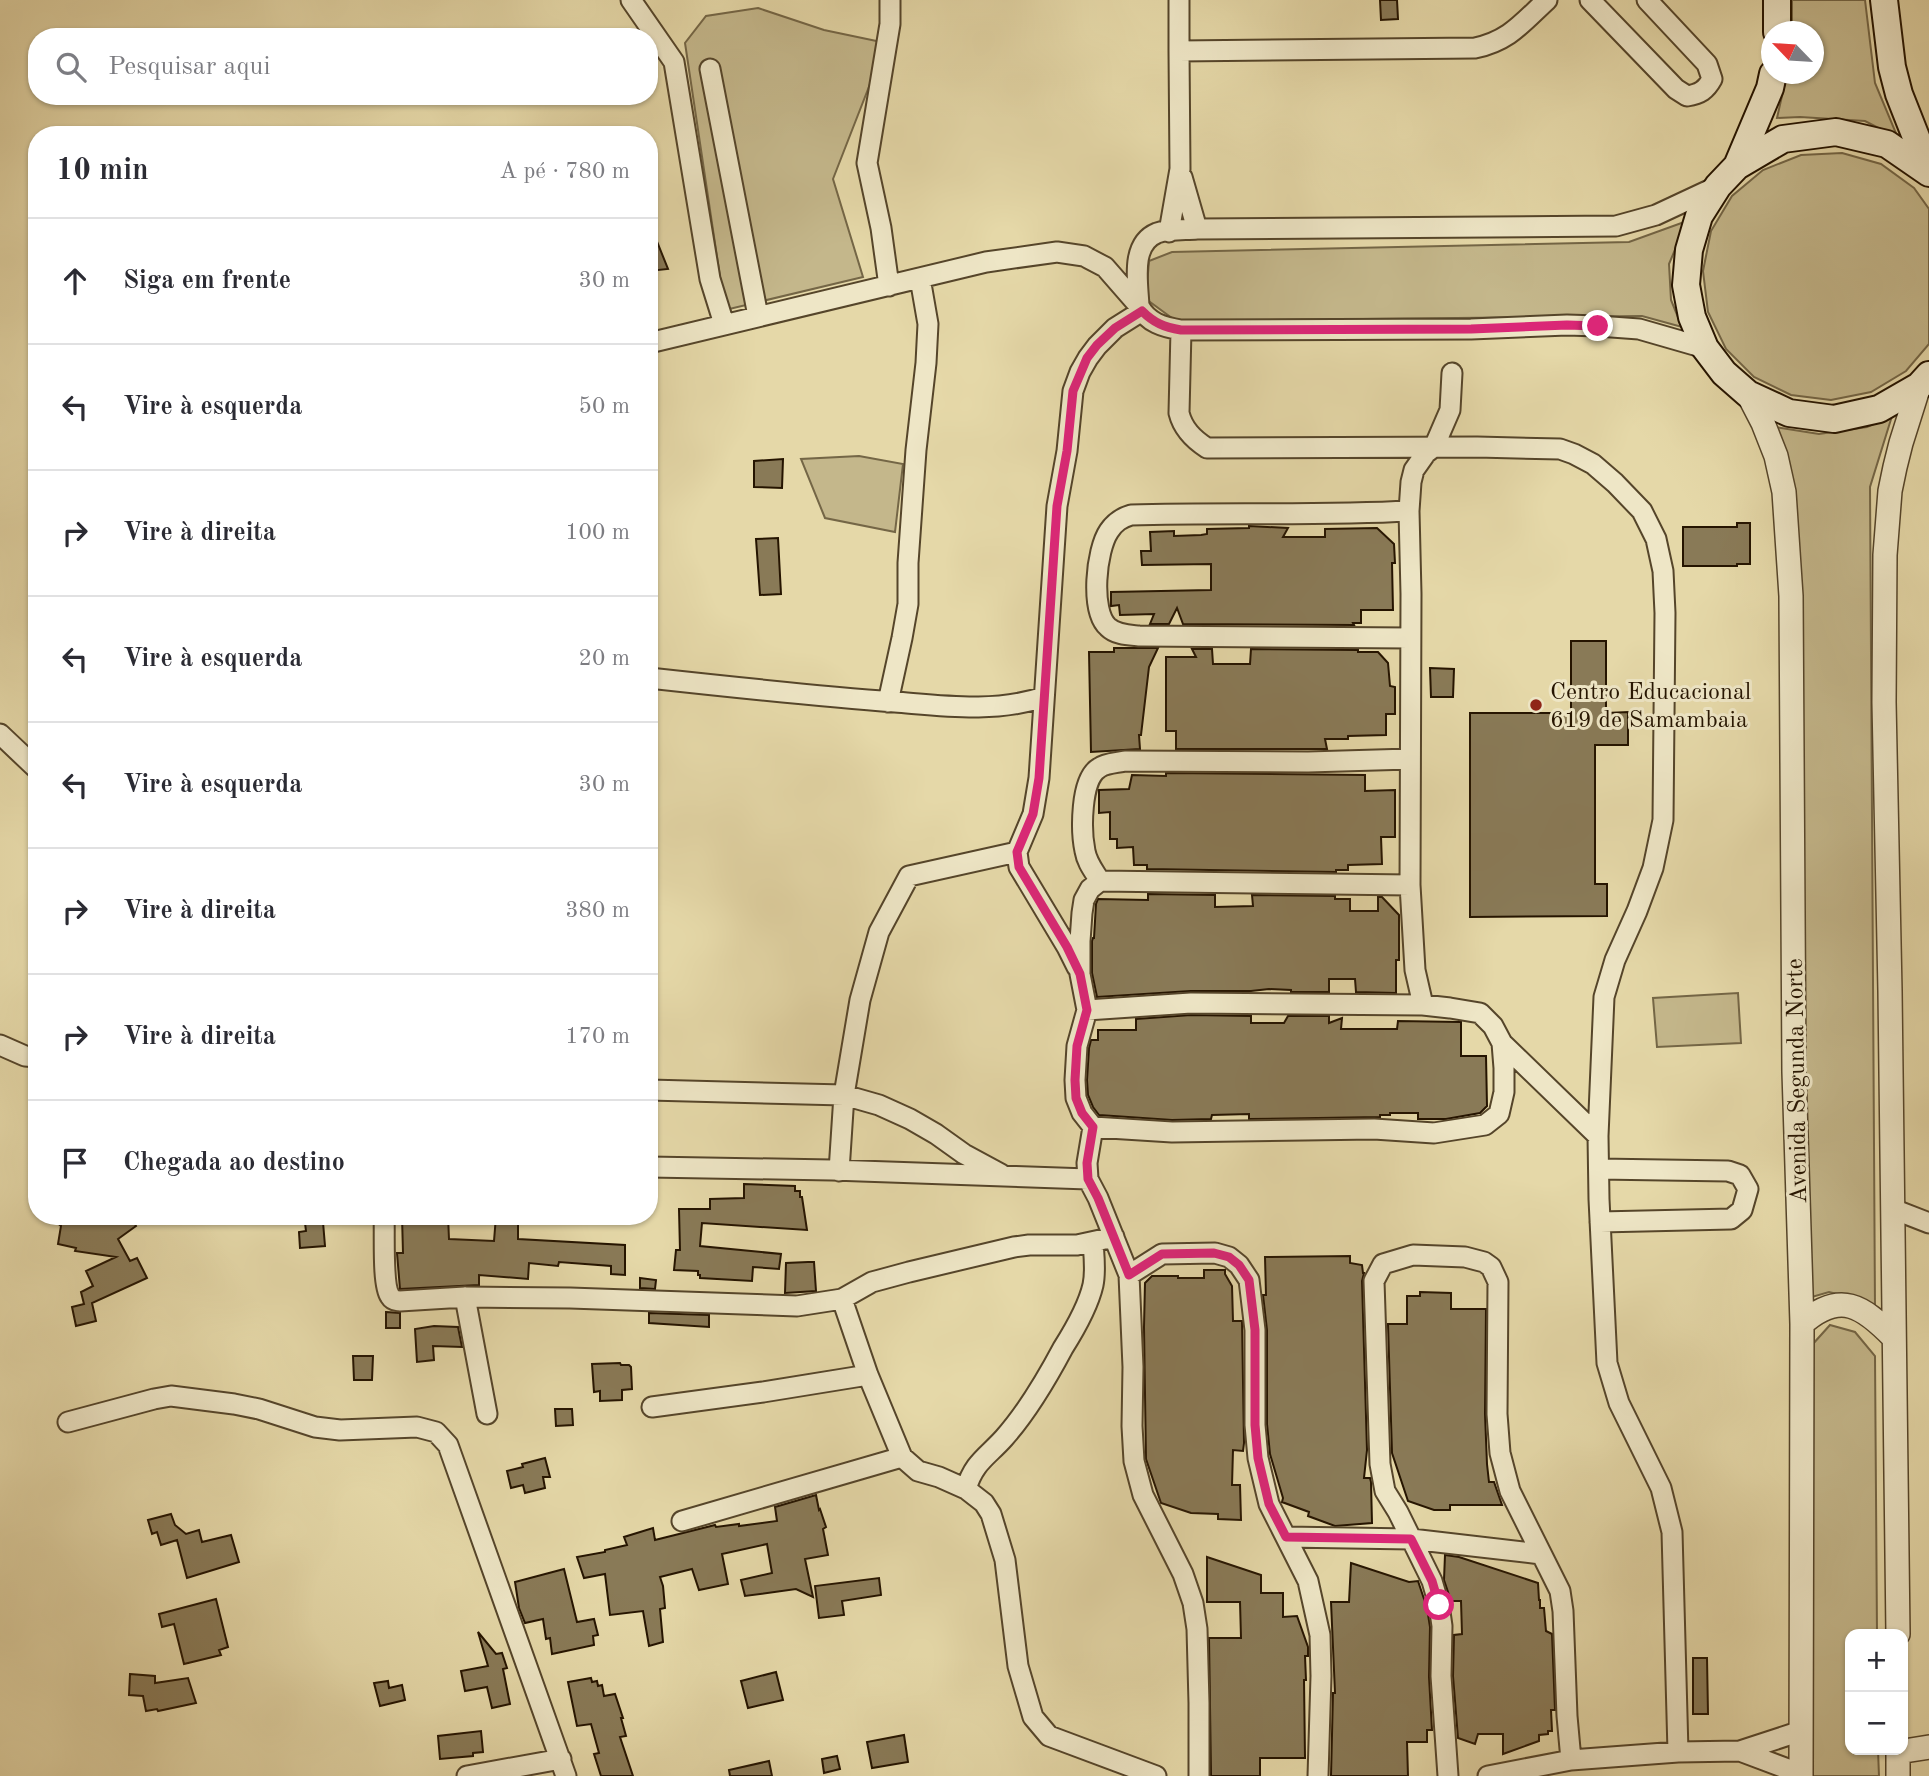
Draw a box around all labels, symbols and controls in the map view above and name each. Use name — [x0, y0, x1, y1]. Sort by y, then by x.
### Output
north arrow — [1761, 21, 1824, 84]
search box — [28, 28, 658, 105]
icon: search — [52, 48, 90, 86]
text: Pesquisar aqui — [108, 54, 270, 80]
text: 10 min — [56, 156, 149, 186]
text: A pé · 780 m — [499, 160, 630, 183]
icon: ahead — [56, 262, 94, 300]
text: Siga em frente — [123, 268, 291, 294]
text: 30 m — [579, 269, 630, 292]
route end — [1582, 310, 1613, 341]
icon: left — [56, 388, 94, 426]
text: Vire à esquerda — [123, 394, 303, 420]
text: 50 m — [579, 395, 630, 418]
icon: right — [56, 514, 94, 552]
text: Vire à direita — [123, 520, 276, 546]
text: 100 m — [565, 521, 630, 544]
icon: left — [56, 640, 94, 678]
text: Vire à esquerda — [123, 646, 303, 672]
text: 20 m — [579, 647, 630, 670]
place label: Centro Educacional 619 de Samambaia — [1550, 681, 1751, 733]
marker: Centro Educacional 619 de Samambaia — [1528, 697, 1544, 713]
icon: left — [56, 766, 94, 804]
text: Vire à esquerda — [123, 772, 303, 798]
text: 30 m — [579, 773, 630, 796]
icon: right — [56, 892, 94, 930]
text: Vire à direita — [123, 898, 276, 924]
text: 380 m — [565, 899, 630, 922]
street label: Avenida Segunda Norte — [1784, 958, 1812, 1204]
icon: right — [56, 1018, 94, 1056]
text: Vire à direita — [123, 1024, 276, 1050]
text: 170 m — [565, 1025, 630, 1048]
icon: arrive — [56, 1144, 94, 1182]
text: Chegada ao destino — [123, 1150, 345, 1176]
route start — [1423, 1589, 1454, 1620]
map controls — [1845, 1629, 1908, 1755]
button: + — [1845, 1629, 1908, 1692]
button: − — [1845, 1692, 1908, 1755]

